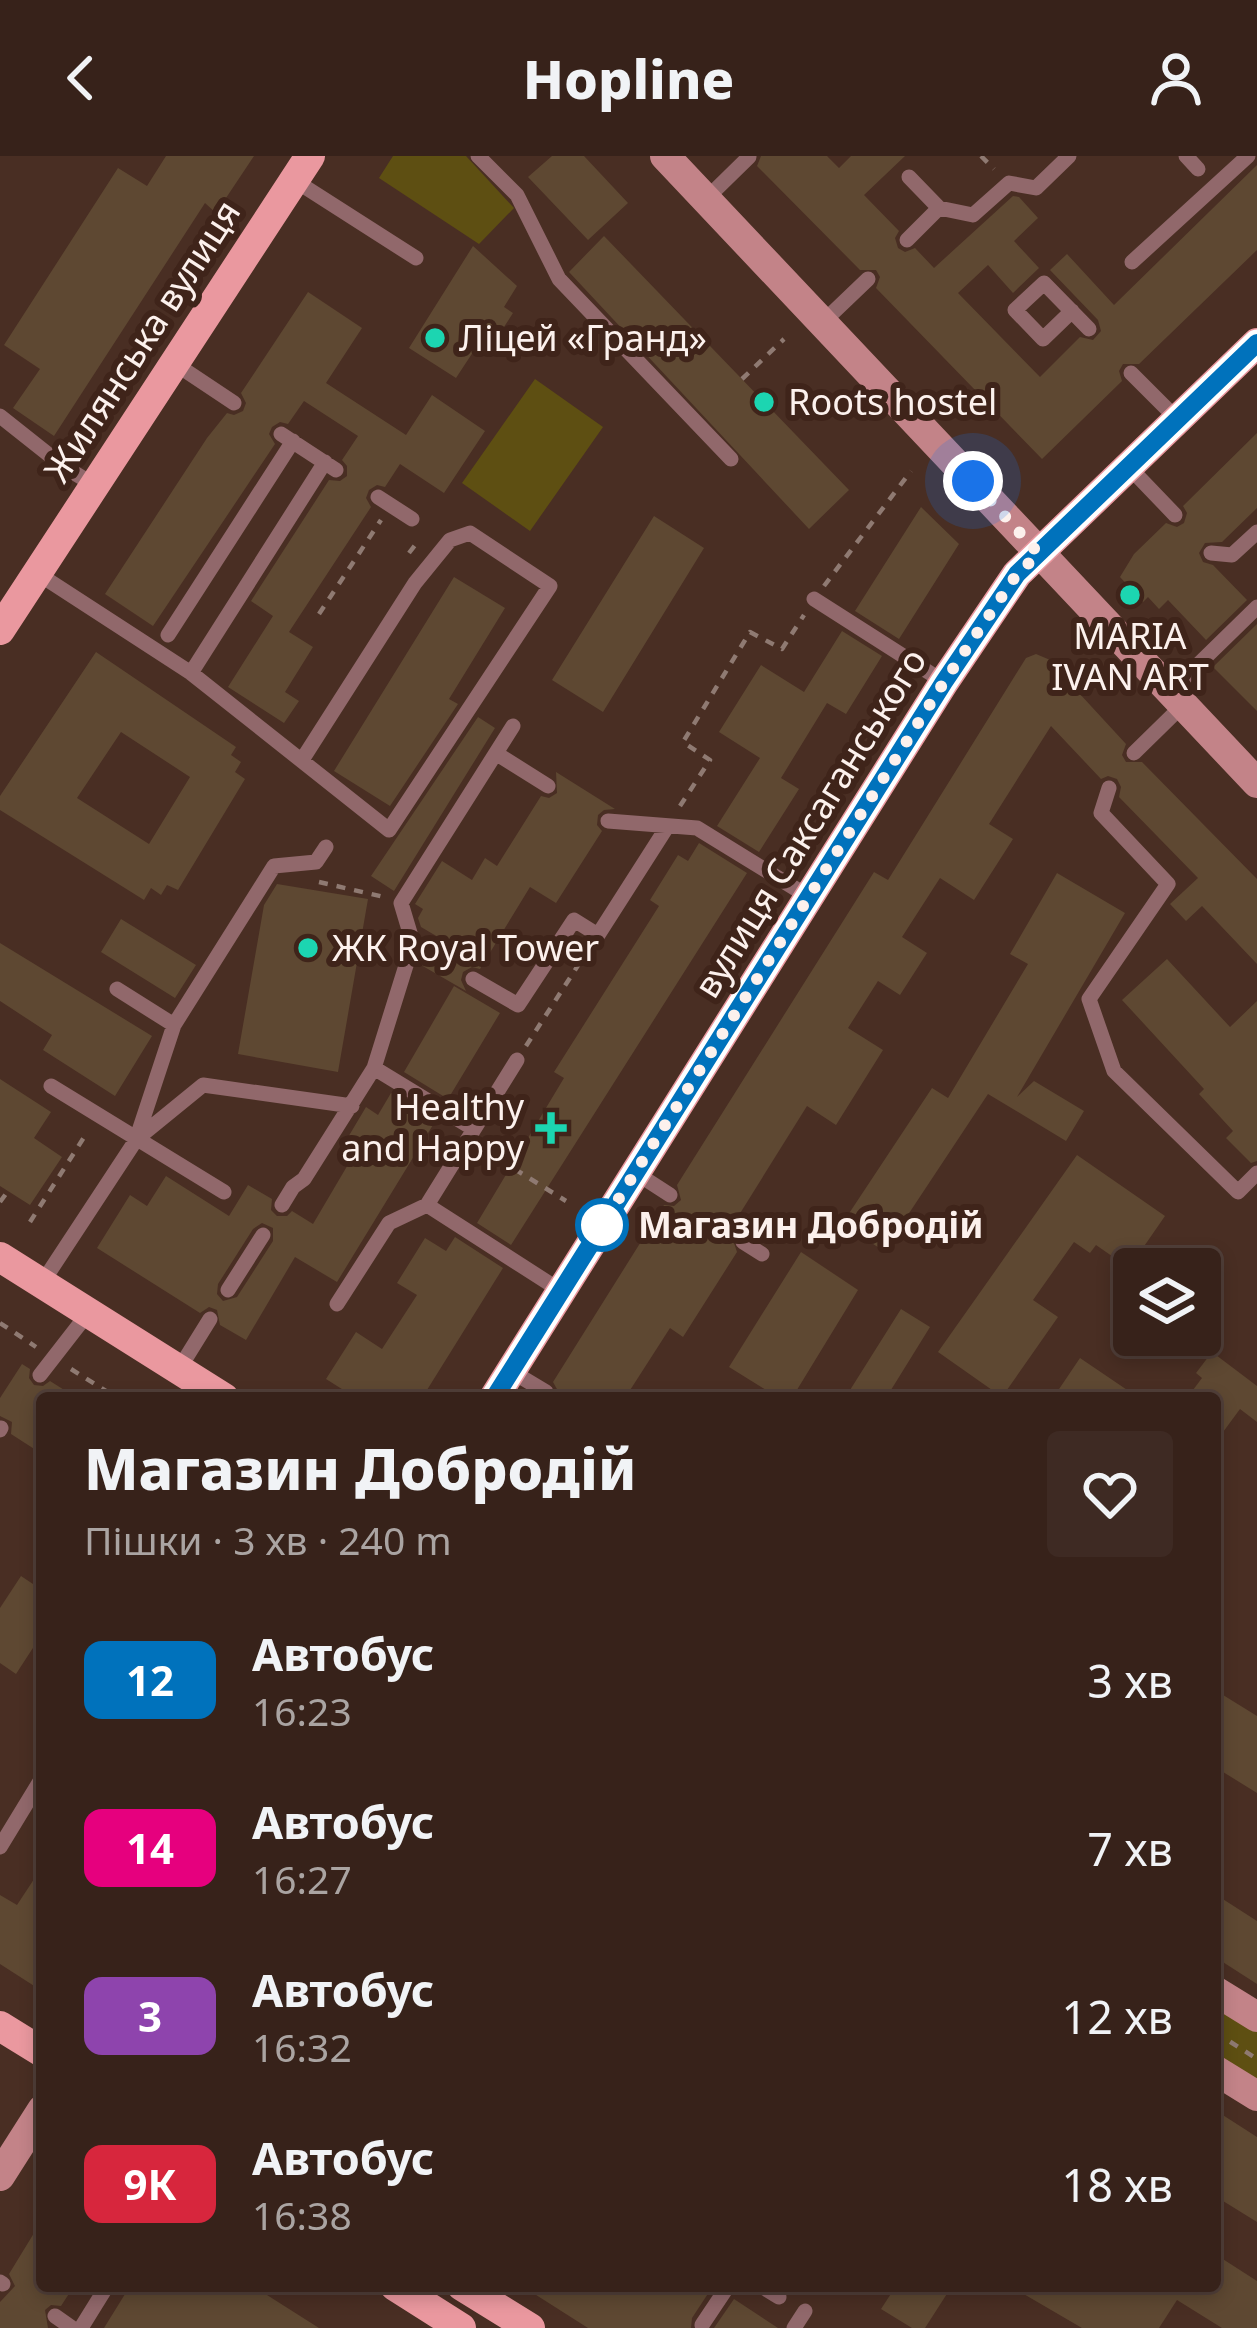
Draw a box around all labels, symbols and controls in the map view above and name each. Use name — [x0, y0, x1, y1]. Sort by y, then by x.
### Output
text: Hopline — [523, 41, 734, 115]
icon: back — [48, 45, 114, 111]
icon: person — [1143, 45, 1209, 111]
street label: Жилянська вулиця — [32, 190, 251, 491]
place label: Ліцей «Гранд» — [459, 313, 707, 362]
marker: Ліцей «Гранд» — [422, 325, 448, 351]
place label: Roots hostel — [788, 377, 997, 426]
marker: Roots hostel — [751, 389, 777, 415]
your location — [943, 451, 1003, 511]
marker: MARIA IVAN ART — [1117, 582, 1143, 608]
place label: MARIA IVAN ART — [1051, 611, 1209, 701]
street label: вулиця Саксаганського — [682, 639, 937, 1007]
place label: ЖК Royal Tower — [332, 923, 599, 972]
marker: ЖК Royal Tower — [295, 935, 321, 961]
place label: Healthy and Happy — [341, 1082, 525, 1172]
marker: Healthy and Happy — [535, 1112, 567, 1144]
marker: Магазин Добродій — [577, 1200, 627, 1250]
place label: Магазин Добродій — [638, 1200, 984, 1249]
map controls — [1113, 1248, 1221, 1356]
button: layers — [1113, 1248, 1221, 1356]
text: Магазин Добродій — [84, 1429, 636, 1507]
button: heart — [1047, 1431, 1173, 1557]
text: Пішки · 3 хв · 240 m — [84, 1513, 452, 1566]
text: Автобус — [252, 1623, 434, 1684]
text: 3 хв — [1087, 1650, 1173, 1711]
text: 12 — [126, 1651, 174, 1708]
text: 16:23 — [252, 1684, 352, 1737]
text: Автобус — [252, 1791, 434, 1852]
text: 7 хв — [1087, 1818, 1173, 1879]
text: 14 — [126, 1819, 174, 1876]
text: 16:27 — [252, 1852, 352, 1905]
text: Автобус — [252, 1959, 434, 2020]
text: 12 хв — [1061, 1986, 1173, 2047]
text: 3 — [138, 1987, 162, 2044]
text: 16:32 — [252, 2020, 352, 2073]
text: Автобус — [252, 2127, 434, 2188]
text: 18 хв — [1061, 2154, 1173, 2215]
text: 9К — [123, 2155, 177, 2212]
text: 16:38 — [252, 2188, 352, 2241]

